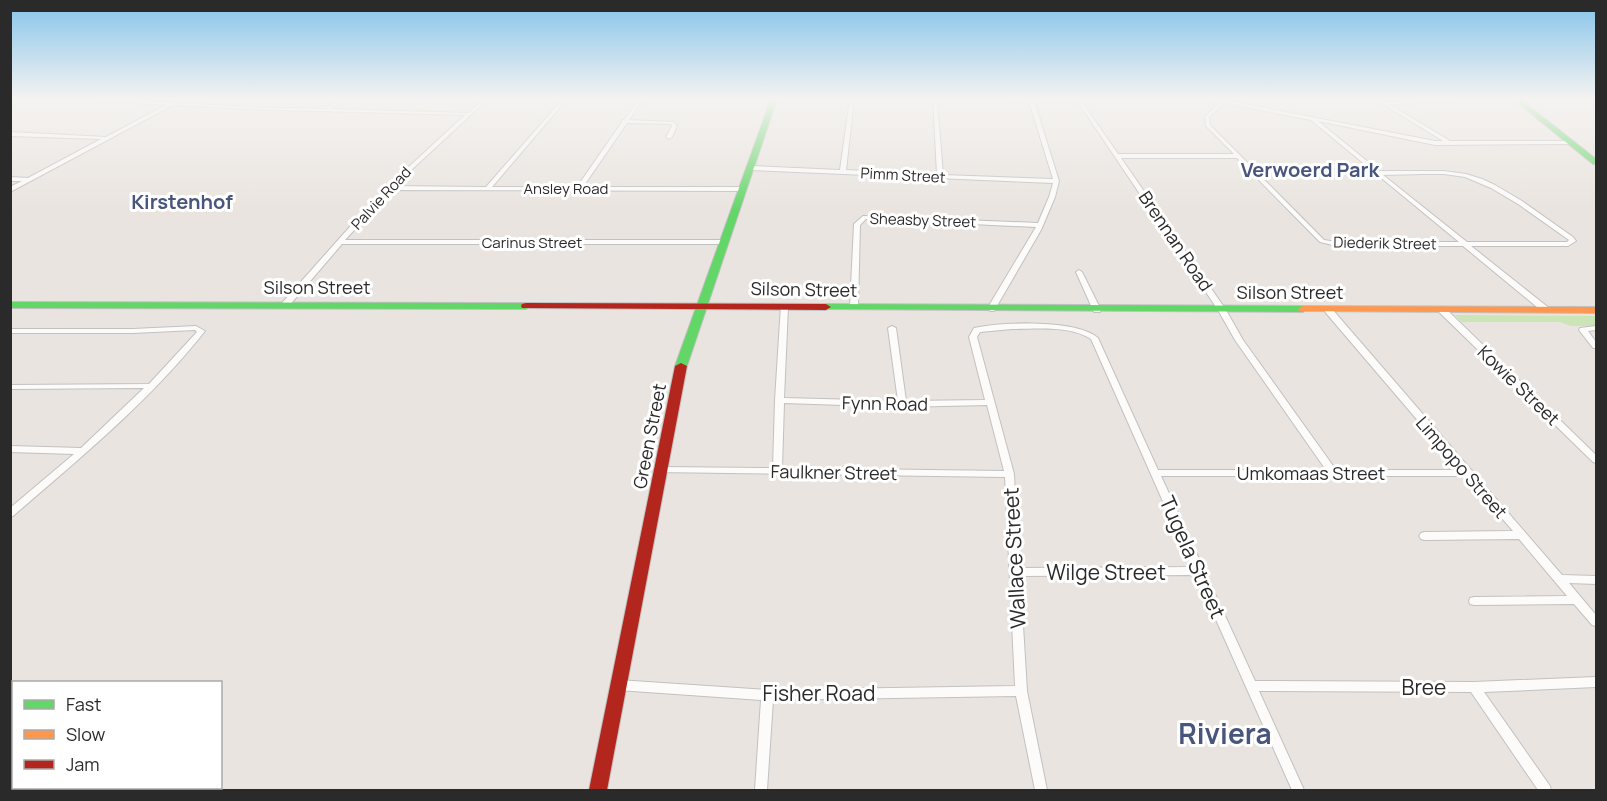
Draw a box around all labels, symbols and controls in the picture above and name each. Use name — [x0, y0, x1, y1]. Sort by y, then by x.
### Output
district label: Verwoerd Park — [1241, 156, 1381, 183]
street label: Palvie Road — [346, 162, 416, 234]
street label: Pimm Street — [860, 162, 946, 188]
street label: Ansley Road — [524, 178, 608, 199]
street label: Brennan Road — [1134, 186, 1218, 296]
district label: Kirstenhof — [131, 188, 233, 215]
street label: Sheasby Street — [869, 208, 977, 232]
street label: Carinus Street — [482, 232, 582, 253]
street label: Diederik Street — [1333, 232, 1437, 254]
street label: Silson Street — [264, 275, 370, 299]
street label: Silson Street — [750, 276, 858, 302]
street label: Silson Street — [1237, 280, 1343, 304]
street label: Kowie Street — [1473, 340, 1565, 430]
street label: Green Street — [627, 381, 671, 491]
street label: Fynn Road — [842, 390, 928, 416]
street label: Limpopo Street — [1411, 411, 1513, 523]
street label: Faulkner Street — [770, 459, 898, 485]
street label: Umkomaas Street — [1237, 461, 1385, 485]
street label: Wallace Street — [996, 487, 1032, 629]
street label: Tugela Street — [1154, 491, 1232, 623]
street label: Wilge Street — [1046, 558, 1166, 586]
street label: Bree — [1402, 673, 1446, 701]
street label: Fisher Road — [763, 679, 875, 707]
legend — [12, 681, 222, 789]
text: Fast — [66, 692, 101, 716]
district label: Riviera — [1178, 714, 1272, 752]
text: Slow — [66, 722, 106, 746]
text: Jam — [66, 752, 100, 776]

